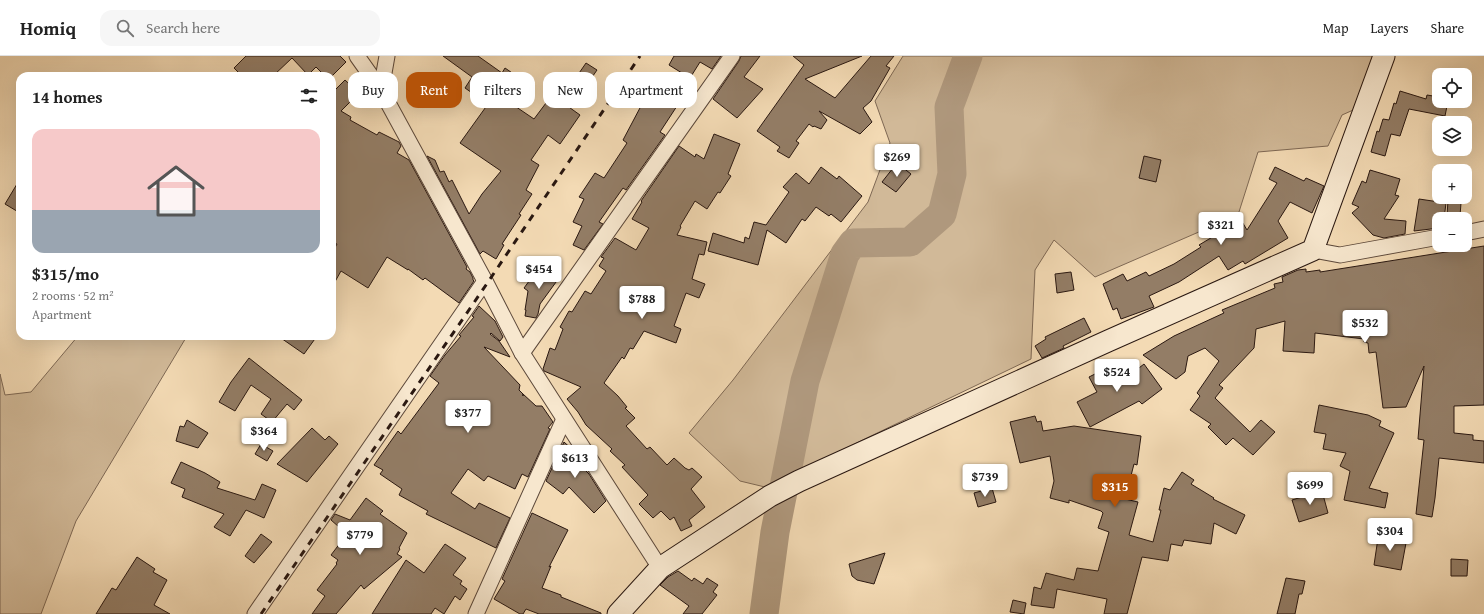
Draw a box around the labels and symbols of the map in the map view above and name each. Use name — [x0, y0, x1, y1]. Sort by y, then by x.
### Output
pin: $269 — [873, 144, 921, 178]
pin: $321 — [1197, 212, 1245, 246]
pin: $454 — [515, 256, 563, 290]
pin: $788 — [618, 286, 666, 320]
pin: $532 — [1341, 310, 1389, 344]
pin: $524 — [1093, 359, 1141, 393]
pin: $377 — [444, 400, 492, 434]
pin: $364 — [240, 418, 288, 452]
pin: $613 — [551, 445, 599, 479]
pin: $739 — [961, 464, 1009, 498]
pin: $699 — [1286, 472, 1334, 506]
pin: $315 — [1091, 474, 1139, 508]
pin: $304 — [1366, 518, 1414, 552]
pin: $779 — [336, 522, 384, 556]

